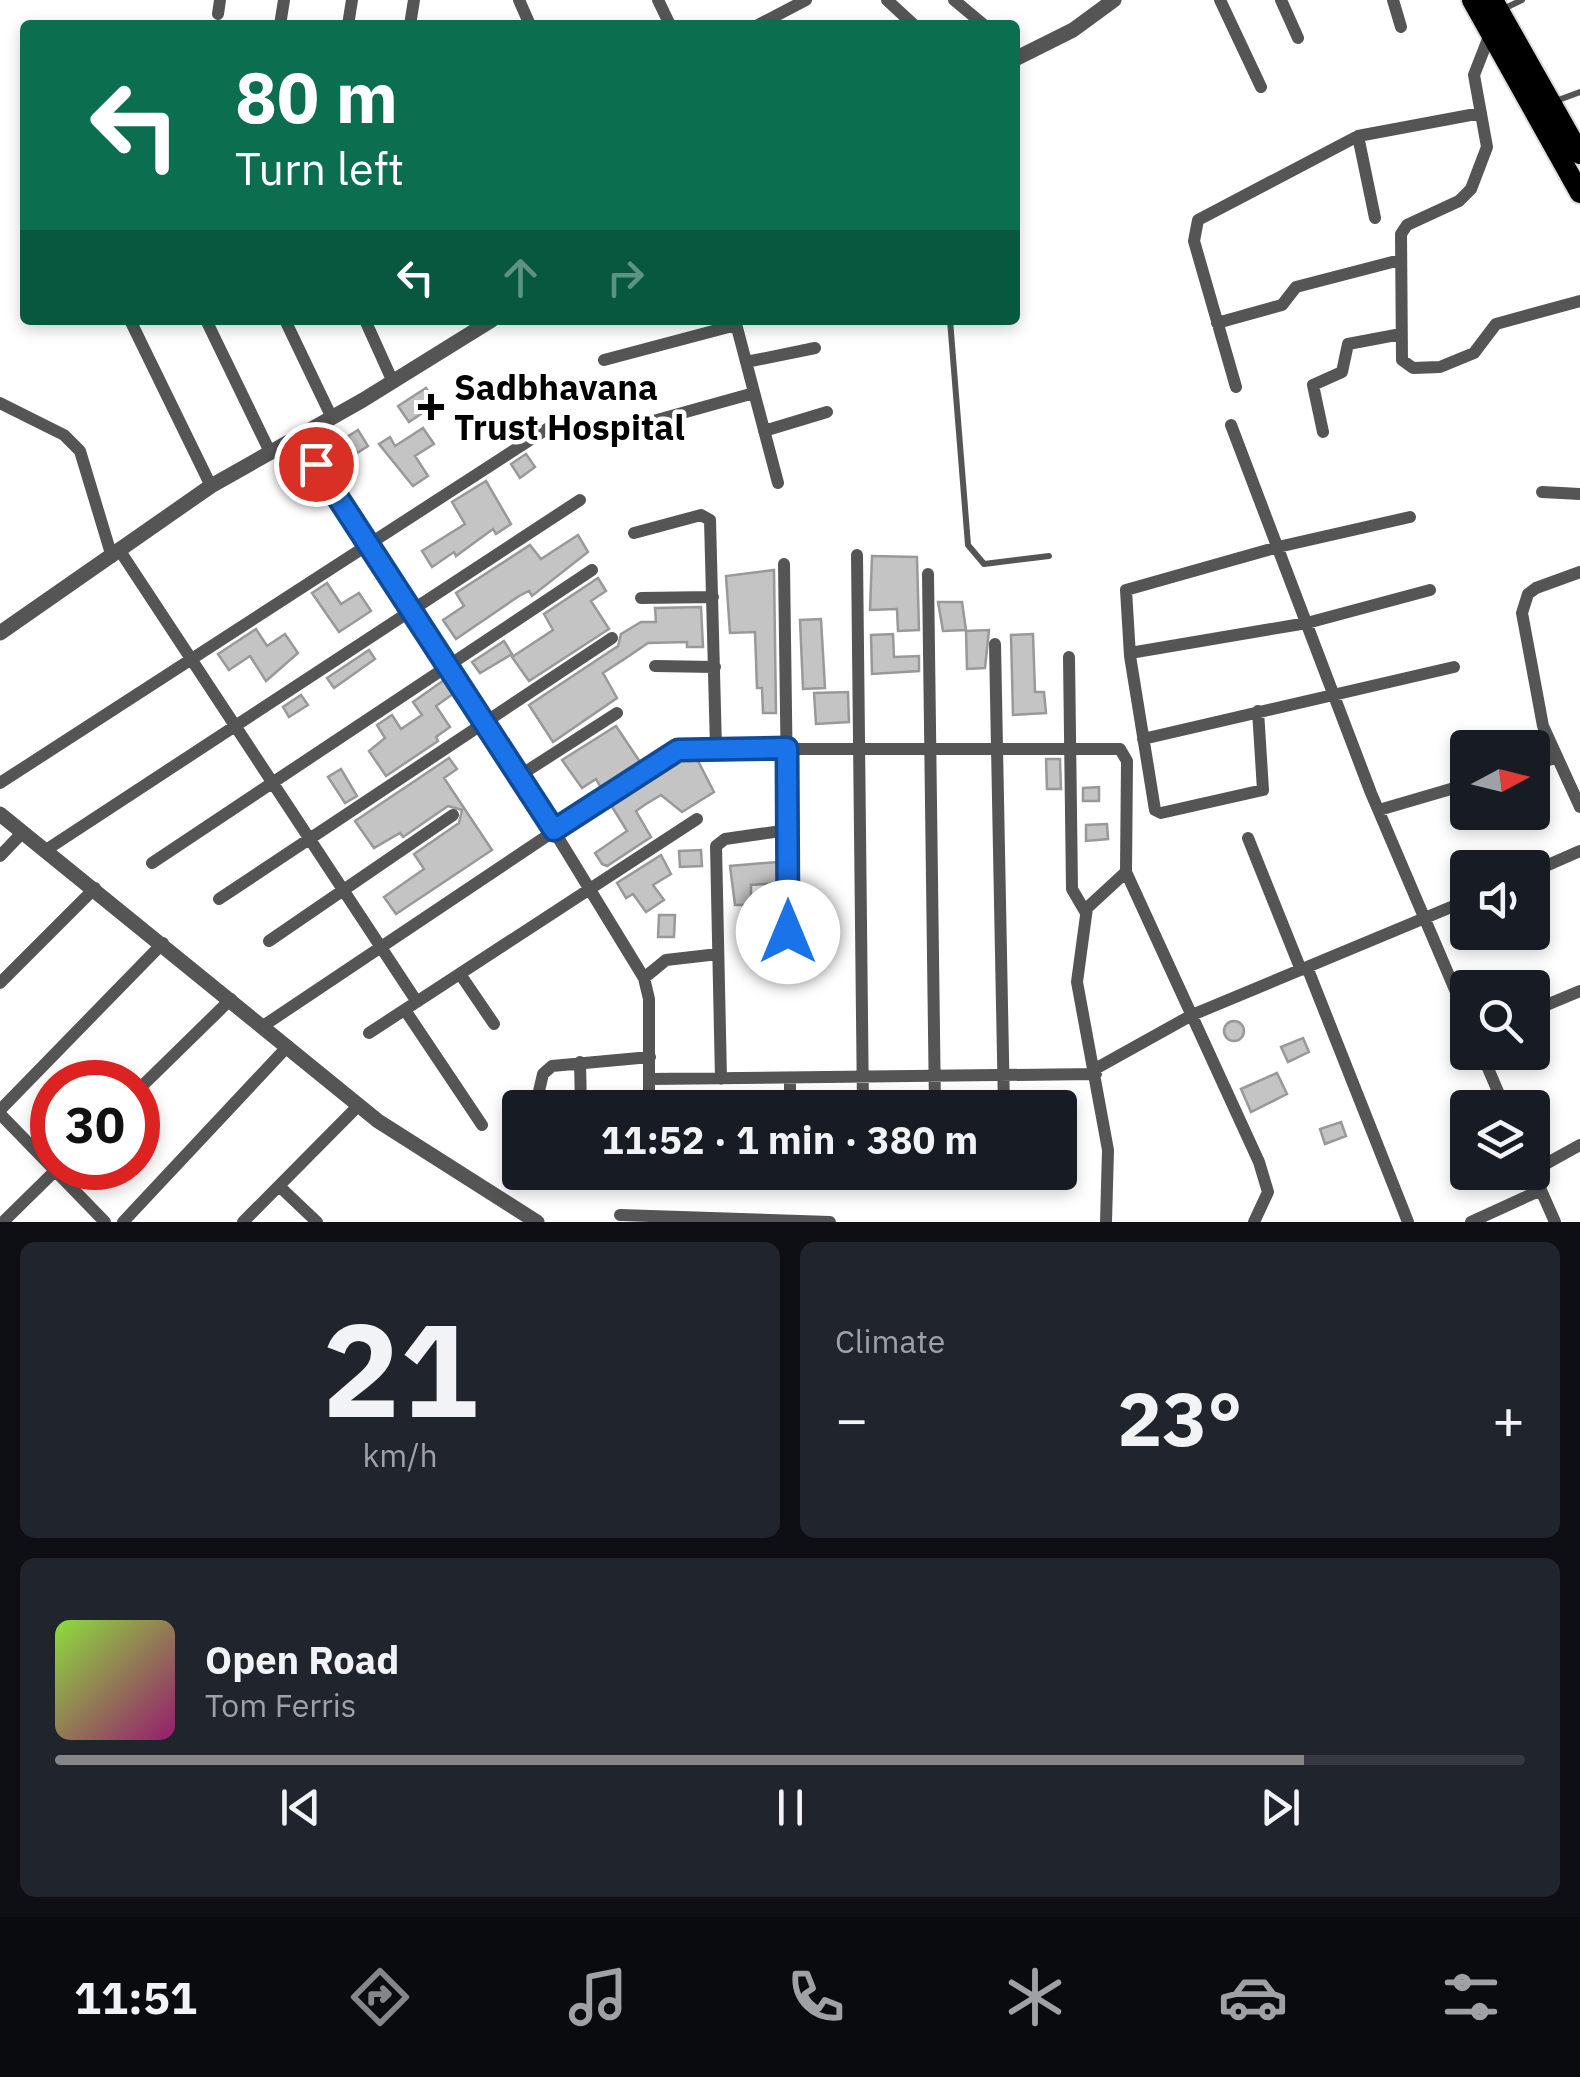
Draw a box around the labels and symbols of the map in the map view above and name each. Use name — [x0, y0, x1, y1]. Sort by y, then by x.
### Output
place label: Sadbhavana Trust Hospital — [454, 364, 685, 450]
marker: Sadbhavana Trust Hospital — [418, 394, 444, 420]
pin — [274, 422, 359, 507]
north arrow — [1450, 730, 1550, 830]
position arrow — [736, 880, 840, 984]
speed limit sign: 30 — [30, 1060, 160, 1190]

